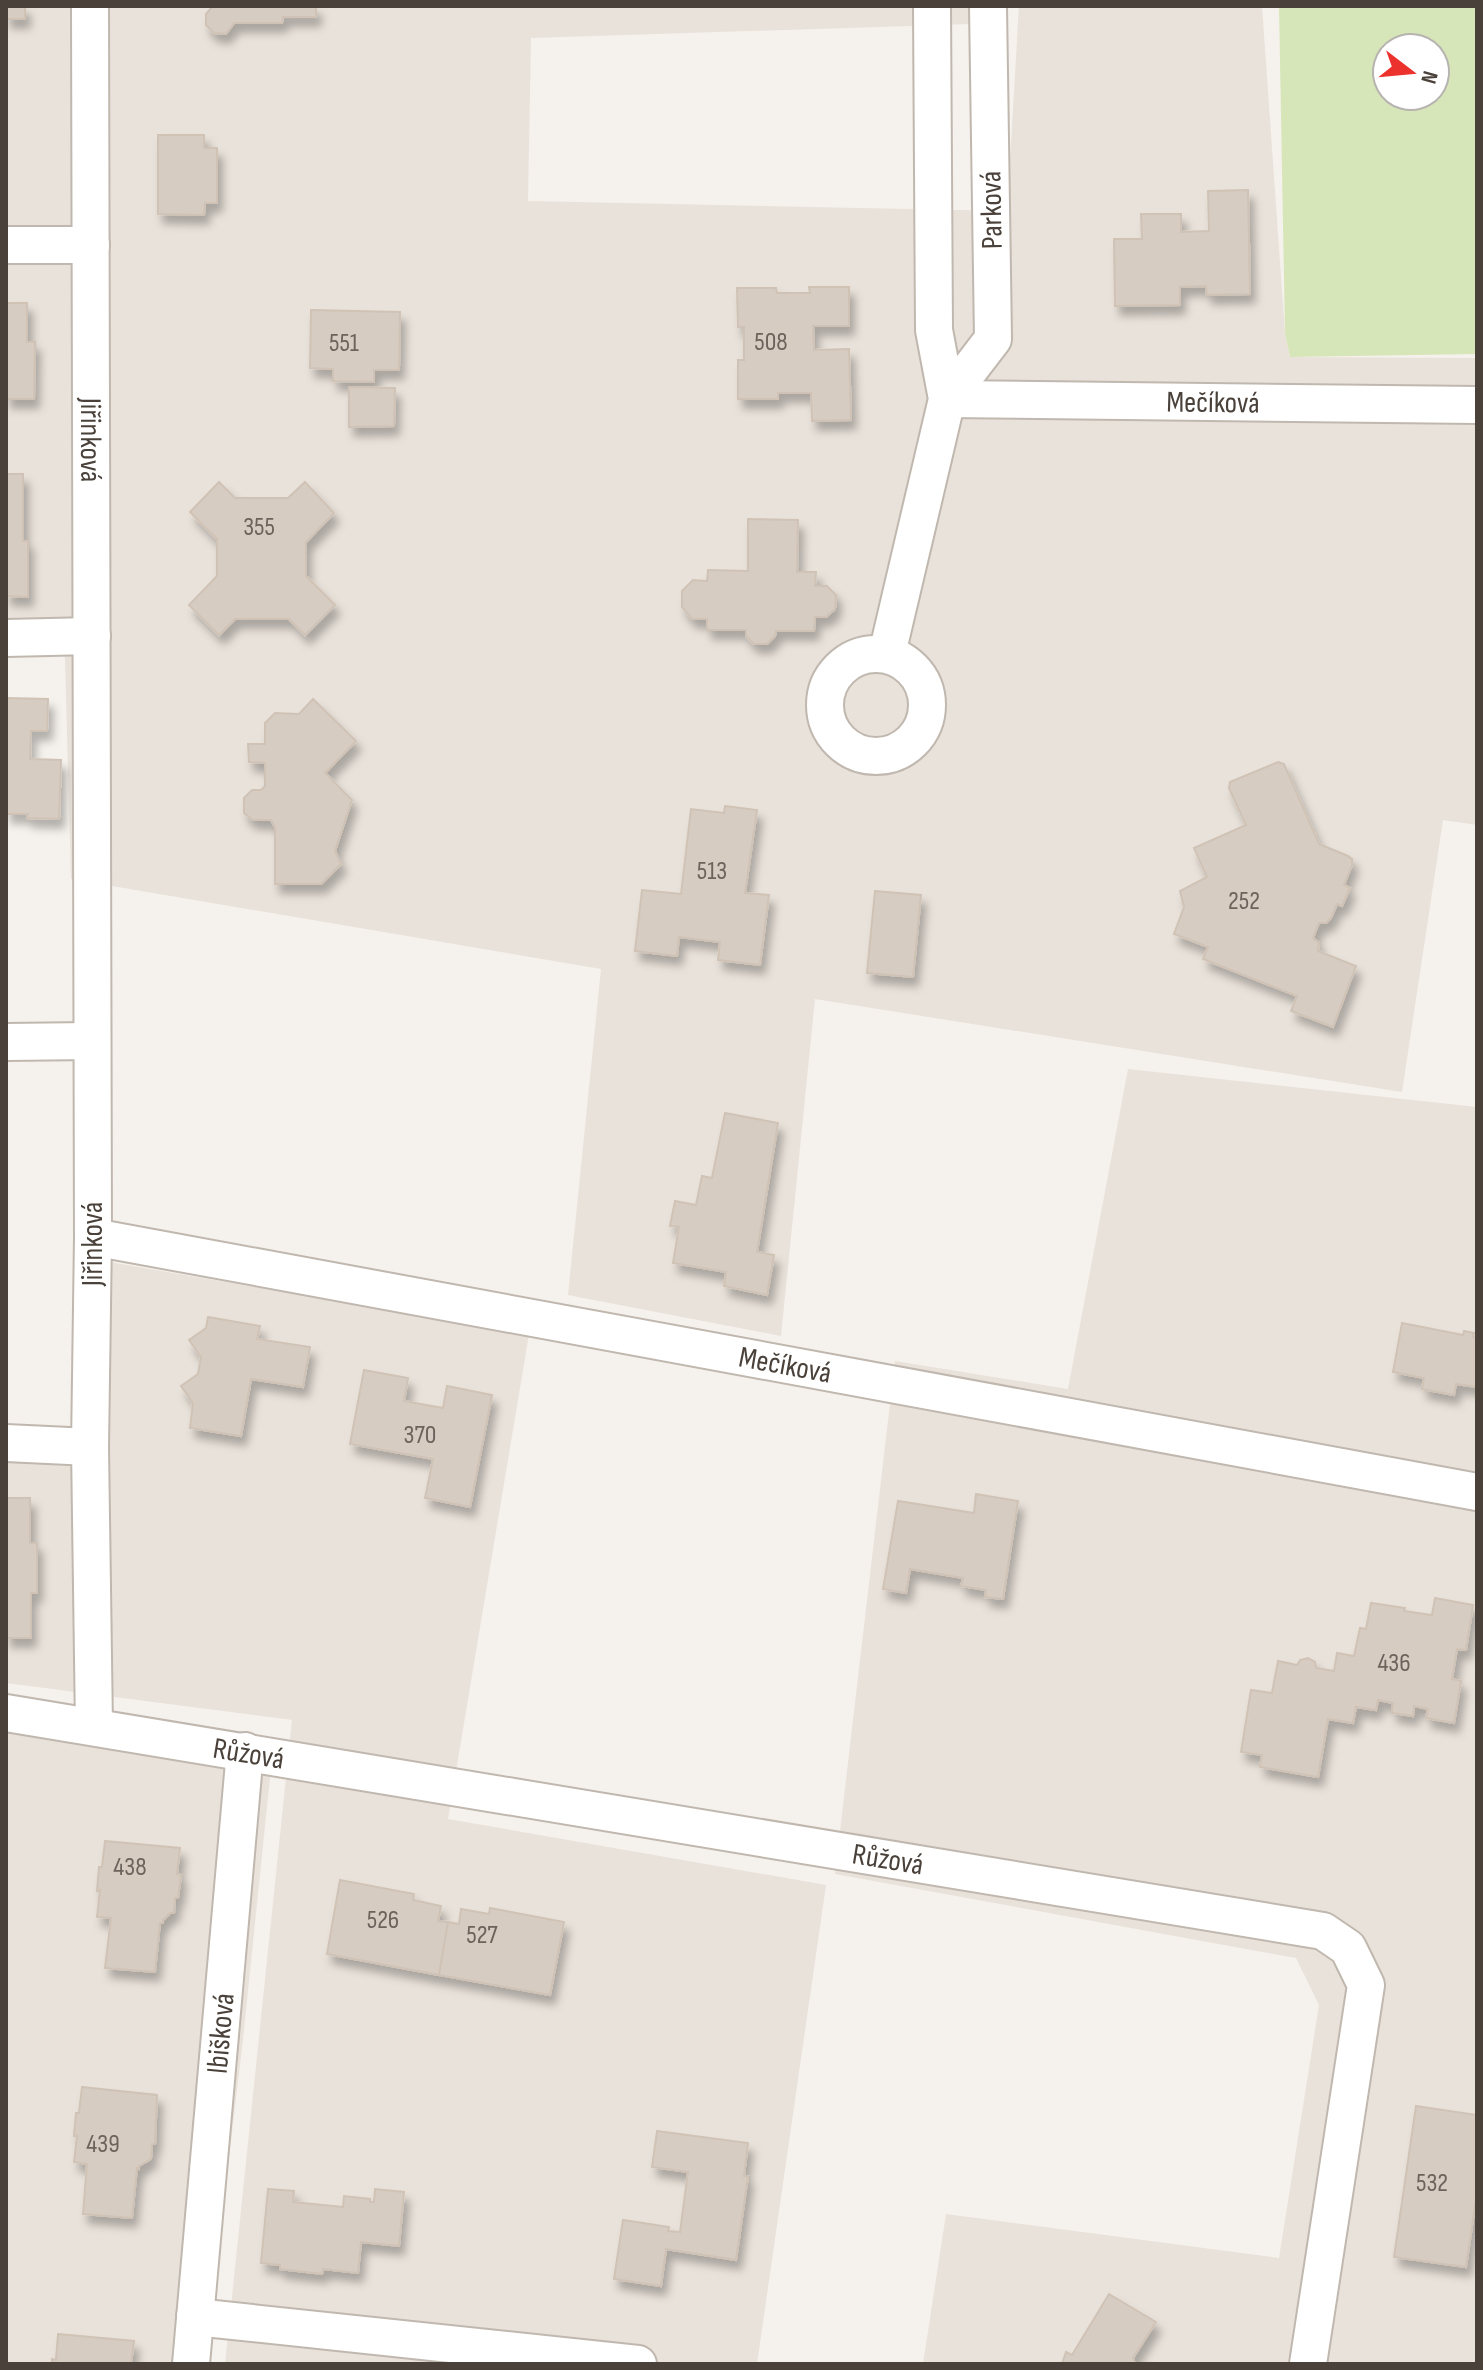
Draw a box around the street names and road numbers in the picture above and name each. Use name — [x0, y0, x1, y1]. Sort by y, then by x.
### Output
street label: Parková — [973, 171, 1011, 249]
street label: Mečíková — [1166, 384, 1260, 422]
street label: Jiřinková — [72, 397, 108, 482]
street label: Jiřinková — [75, 1202, 111, 1287]
street label: Mečíková — [736, 1339, 834, 1392]
street label: Růžová — [210, 1731, 287, 1778]
street label: Růžová — [850, 1836, 926, 1884]
street label: Ibišková — [200, 1992, 243, 2075]

